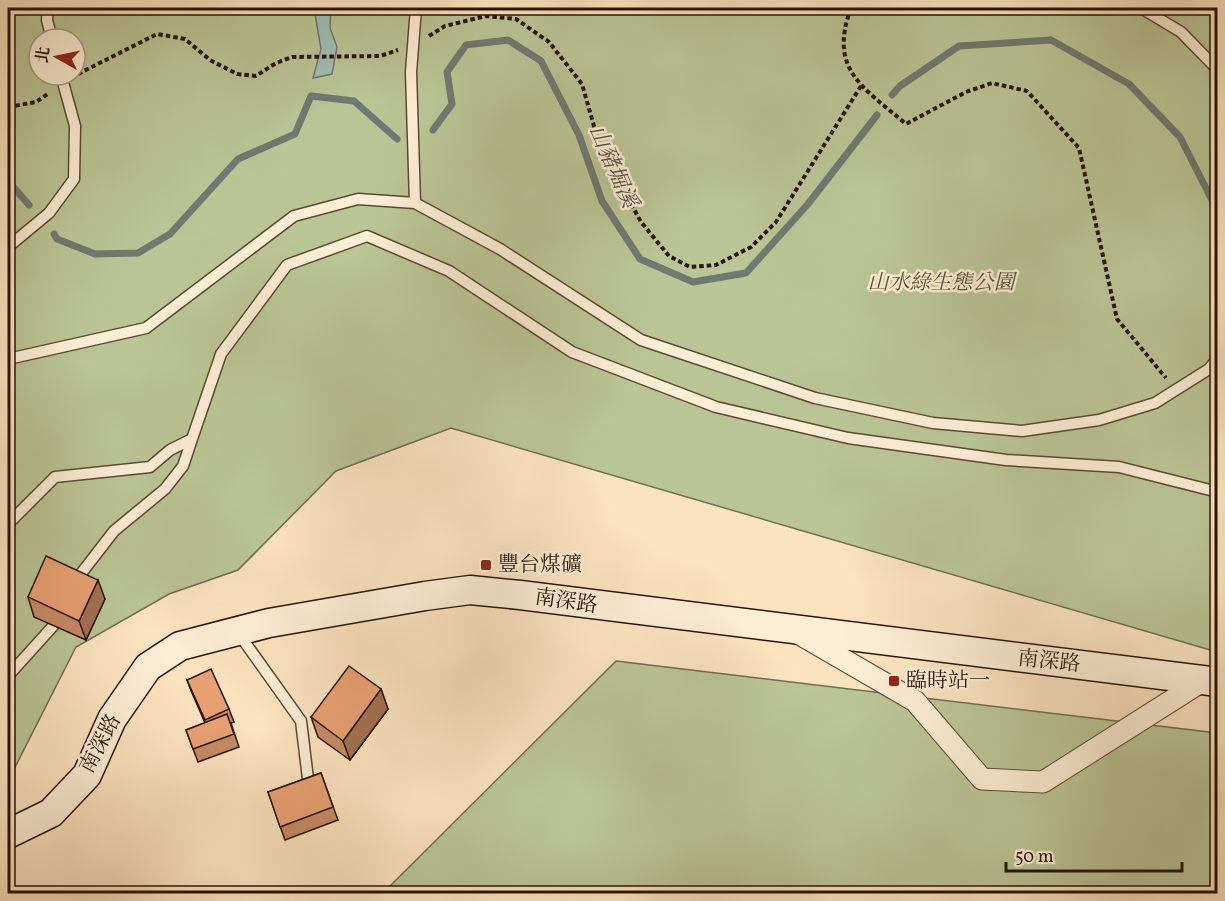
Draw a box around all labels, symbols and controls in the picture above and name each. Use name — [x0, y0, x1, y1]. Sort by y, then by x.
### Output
north arrow — [27, 27, 87, 87]
text: 北 — [32, 45, 56, 65]
water label: 山豬堀溪 — [580, 120, 645, 215]
park label: 山水綠生態公園 — [868, 269, 1017, 298]
place label: 豐台煤礦 — [498, 551, 582, 580]
marker: 豐台煤礦 — [479, 558, 493, 572]
street label: 南深路 — [533, 583, 599, 621]
street label: 南深路 — [1016, 644, 1082, 680]
place label: 臨時站一 — [906, 667, 990, 696]
marker: 臨時站一 — [887, 674, 901, 688]
street label: 南深路 — [73, 709, 129, 779]
scale bar — [1006, 835, 1182, 873]
text: 50 m — [1015, 845, 1054, 870]

